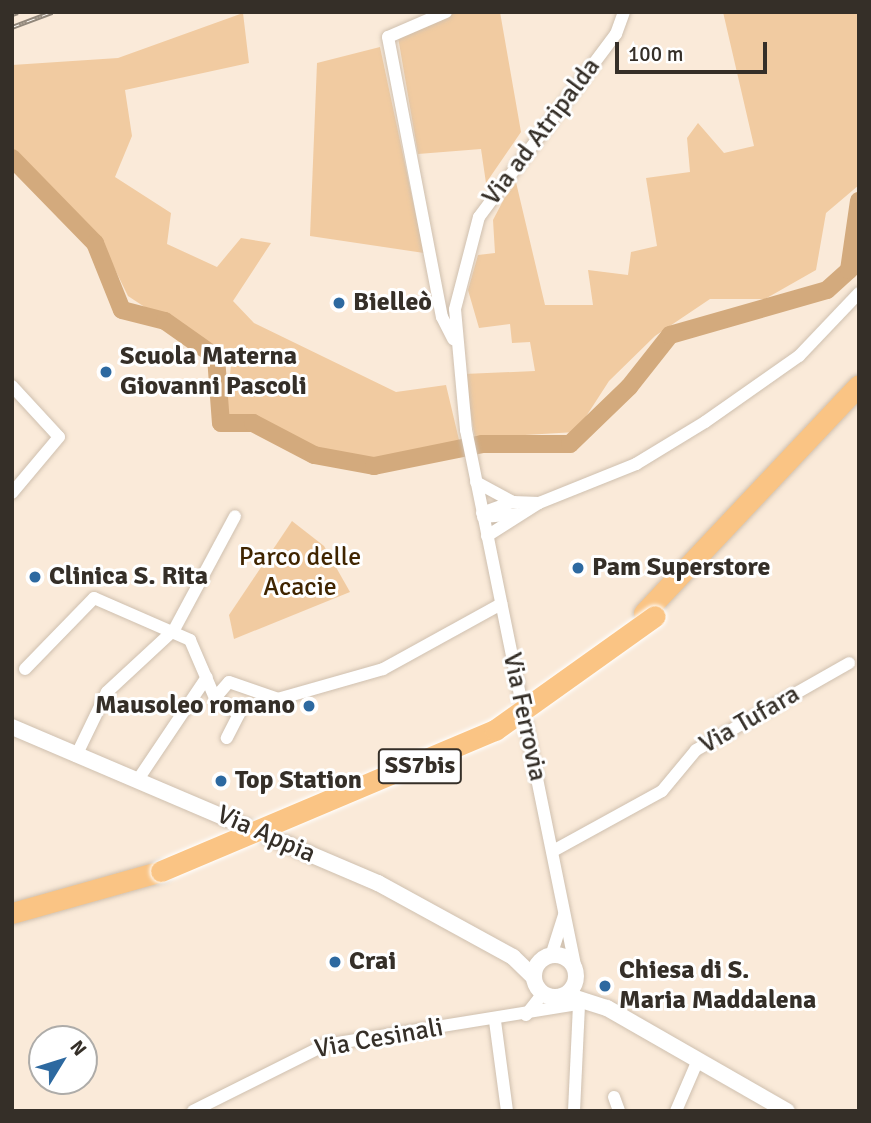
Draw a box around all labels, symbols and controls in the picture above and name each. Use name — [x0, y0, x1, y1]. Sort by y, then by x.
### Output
scale bar — [619, 28, 771, 72]
text: 100 m — [628, 41, 683, 67]
street label: Via ad Atripalda — [476, 52, 608, 212]
place label: Bielleò — [353, 287, 432, 319]
marker: Bielleò — [331, 295, 347, 311]
place label: Scuola Materna Giovanni Pascoli — [120, 341, 307, 402]
marker: Scuola Materna Giovanni Pascoli — [98, 364, 114, 380]
park label: Parco delle Acacie — [239, 542, 361, 604]
place label: Pam Superstore — [592, 552, 770, 584]
marker: Pam Superstore — [570, 560, 586, 576]
place label: Clinica S. Rita — [49, 561, 208, 593]
marker: Clinica S. Rita — [27, 569, 43, 585]
street label: Via Ferrovia — [495, 650, 553, 784]
street label: Via Tufara — [694, 679, 806, 761]
place label: Mausoleo romano — [95, 690, 295, 722]
marker: Mausoleo romano — [301, 698, 317, 714]
road number: SS7bis — [376, 746, 464, 786]
place label: Top Station — [235, 765, 362, 797]
marker: Top Station — [213, 773, 229, 789]
street label: Via Appia — [212, 799, 320, 871]
place label: Crai — [349, 946, 396, 978]
marker: Crai — [327, 954, 343, 970]
place label: Chiesa di S. Maria Maddalena — [619, 955, 816, 1016]
marker: Chiesa di S. Maria Maddalena — [597, 978, 613, 994]
street label: Via Cesinali — [312, 1012, 446, 1066]
north arrow — [28, 1025, 98, 1095]
text: N — [64, 1036, 91, 1061]

